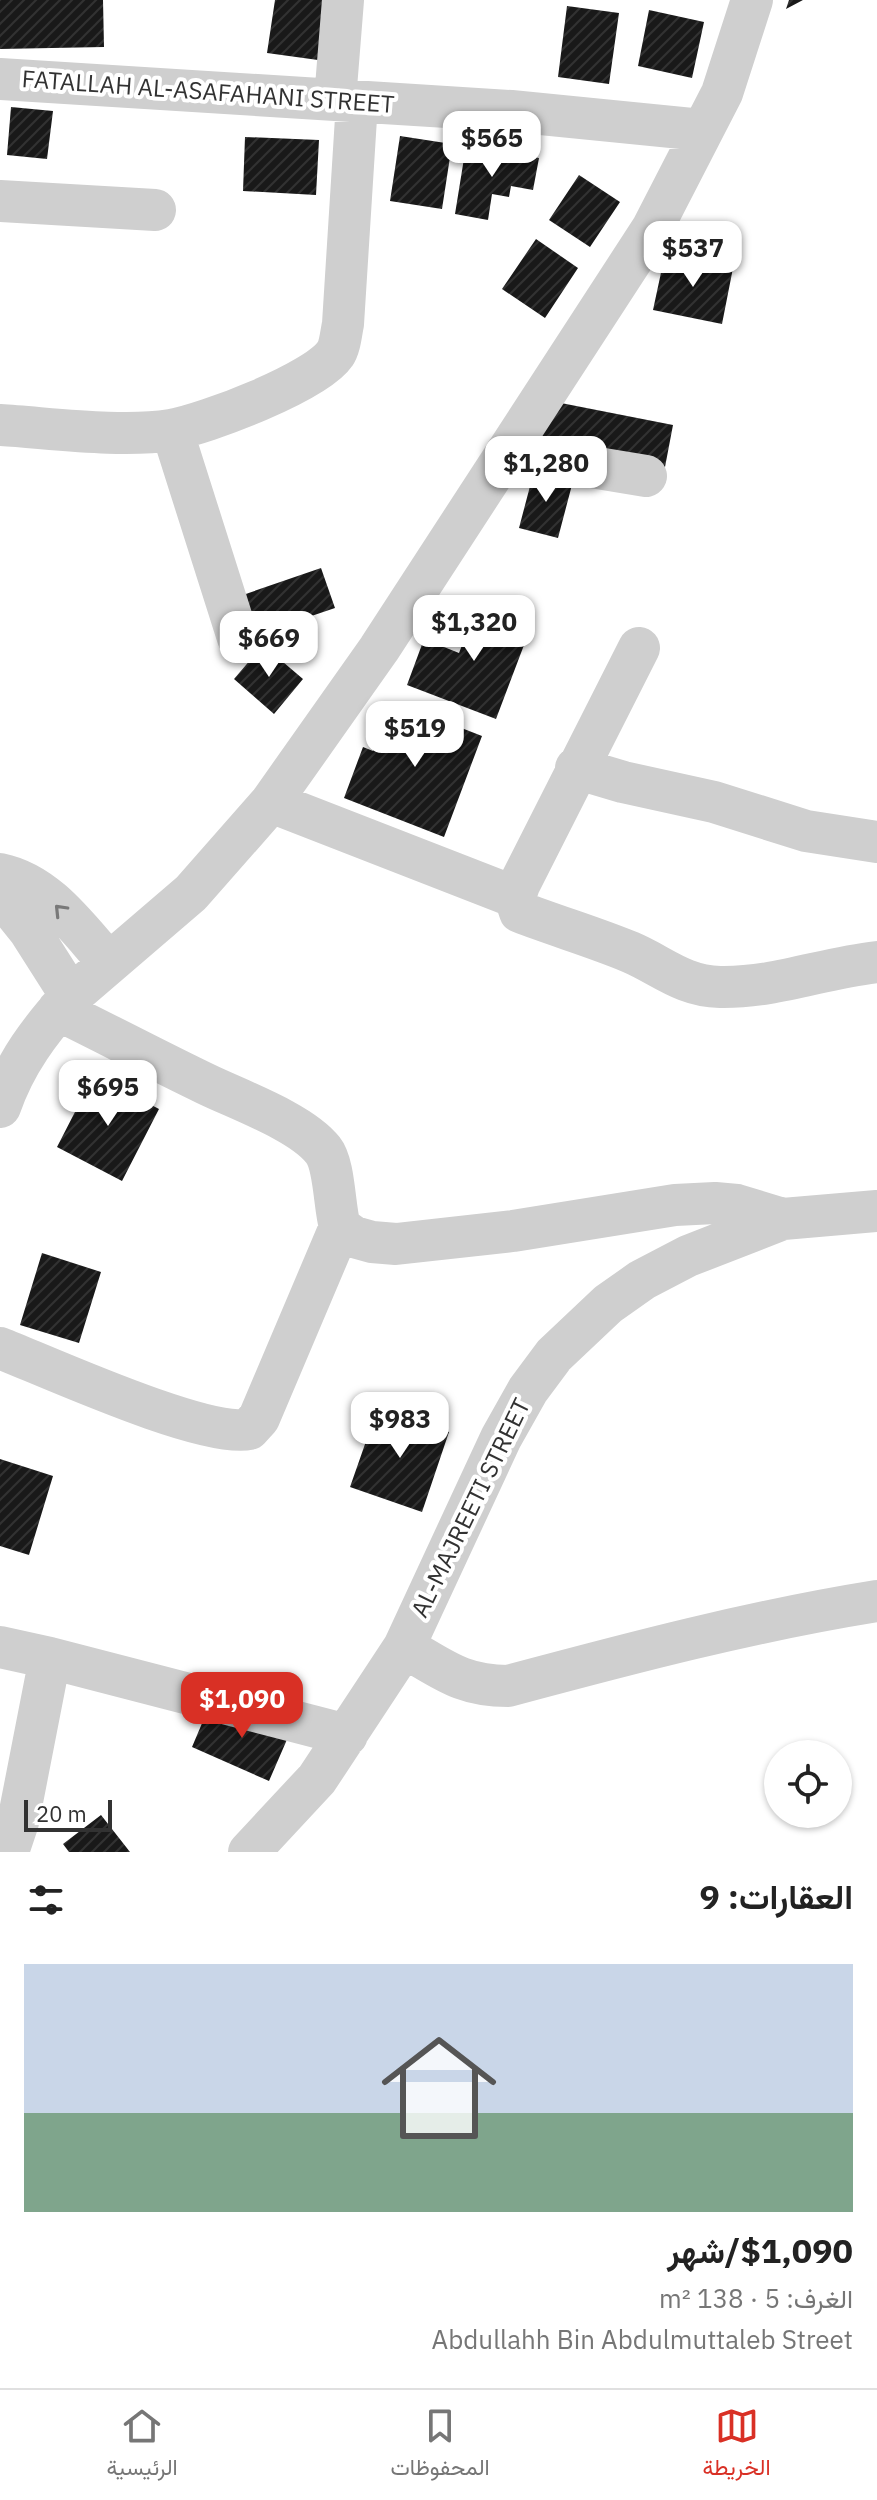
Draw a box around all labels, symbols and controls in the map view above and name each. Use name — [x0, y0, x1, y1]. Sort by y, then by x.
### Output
street label: FATALLAH AL-ASAFAHANI STREET — [21, 62, 396, 120]
pin: $565 — [445, 111, 539, 179]
text: $565 — [461, 120, 523, 154]
pin: $537 — [646, 221, 740, 289]
text: $537 — [662, 230, 724, 264]
pin: $1,280 — [481, 436, 611, 504]
text: $1,280 — [503, 445, 589, 479]
pin: $1,320 — [409, 595, 539, 663]
text: $1,320 — [431, 604, 517, 638]
pin: $669 — [222, 611, 316, 679]
text: $669 — [238, 620, 300, 654]
pin: $519 — [368, 701, 462, 769]
text: $519 — [384, 710, 446, 744]
one-way arrow — [55, 905, 70, 919]
pin: $695 — [61, 1060, 155, 1128]
text: $695 — [77, 1069, 139, 1103]
pin: $983 — [353, 1392, 447, 1460]
street label: AL-MAJREETI STREET — [403, 1393, 537, 1622]
text: $983 — [369, 1401, 431, 1435]
pin: $1,090 — [177, 1672, 307, 1740]
text: $1,090 — [199, 1681, 285, 1715]
map controls — [764, 1740, 852, 1828]
button: locate — [764, 1740, 852, 1828]
scale bar — [24, 1796, 112, 1832]
text: 20 m — [36, 1799, 87, 1828]
text: العقارات: 9 — [699, 1874, 853, 1918]
icon: filters — [24, 1878, 68, 1922]
icon: home — [367, 2016, 511, 2160]
text: $1,090/شهر — [667, 2228, 853, 2272]
text: الغرف: 5 · 138 m² — [659, 2281, 853, 2315]
text: Abdullahh Bin Abdulmuttaleb Street — [432, 2322, 853, 2356]
tab: الرئيسية — [106, 2404, 178, 2487]
tab: المحفوظات — [390, 2404, 490, 2487]
tab: الخريطة — [703, 2404, 771, 2487]

